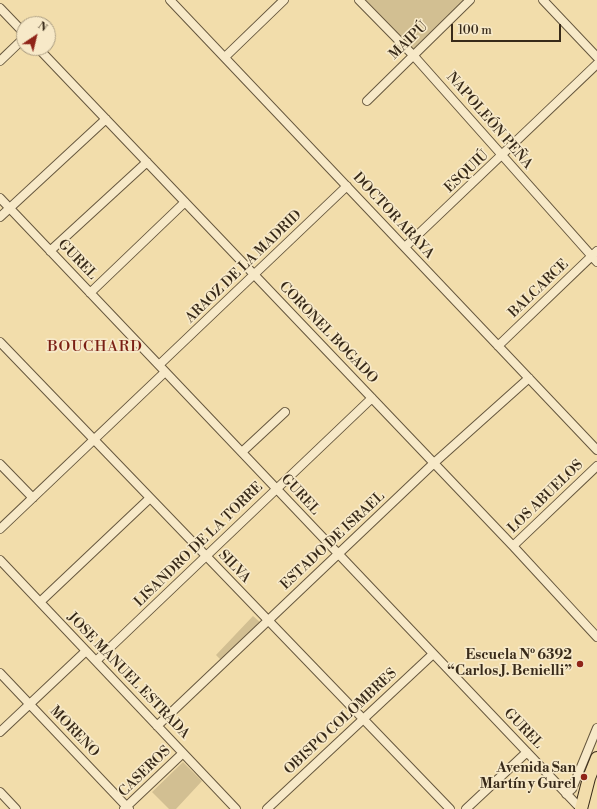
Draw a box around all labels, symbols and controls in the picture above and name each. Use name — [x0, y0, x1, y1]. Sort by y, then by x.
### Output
north arrow — [16, 16, 56, 56]
scale bar — [453, 16, 563, 42]
text: N — [35, 19, 50, 35]
street label: MAIPÚ — [386, 19, 432, 63]
text: 100 m — [458, 23, 492, 38]
street label: NAPOLEÓN PEÑA — [442, 69, 536, 173]
street label: ESQUIÚ — [441, 147, 493, 197]
street label: DOCTOR ARAYA — [349, 169, 437, 263]
street label: ARAOZ DE LA MADRID — [182, 207, 306, 327]
street label: GUREL — [54, 236, 100, 284]
street label: BALCARCE — [506, 256, 572, 322]
street label: CORONEL BOGADO — [275, 279, 381, 387]
district label: BOUCHARD — [47, 338, 143, 356]
street label: LOS ABUELOS — [505, 457, 587, 537]
street label: GUREL — [277, 471, 323, 519]
street label: LISANDRO DE LA TORRE — [131, 479, 267, 611]
street label: ESTADO DE ISRAEL — [277, 488, 389, 594]
street label: SILVA — [214, 547, 254, 587]
street label: JOSE MANUEL ESTRADA — [63, 609, 193, 743]
place label: Escuela Nº 6392 “Carlos J. Benielli” — [447, 648, 572, 680]
marker: Escuela Nº 6392 “Carlos J. Benielli” — [575, 659, 585, 669]
street label: OBISPO COLOMBRES — [281, 665, 401, 779]
street label: MORENO — [46, 703, 102, 761]
street label: GUREL — [500, 705, 546, 753]
street label: CASEROS — [115, 743, 175, 801]
place label: Avenida San Martín y Gurel — [480, 761, 576, 794]
marker: Avenida San Martín y Gurel — [579, 772, 589, 782]

